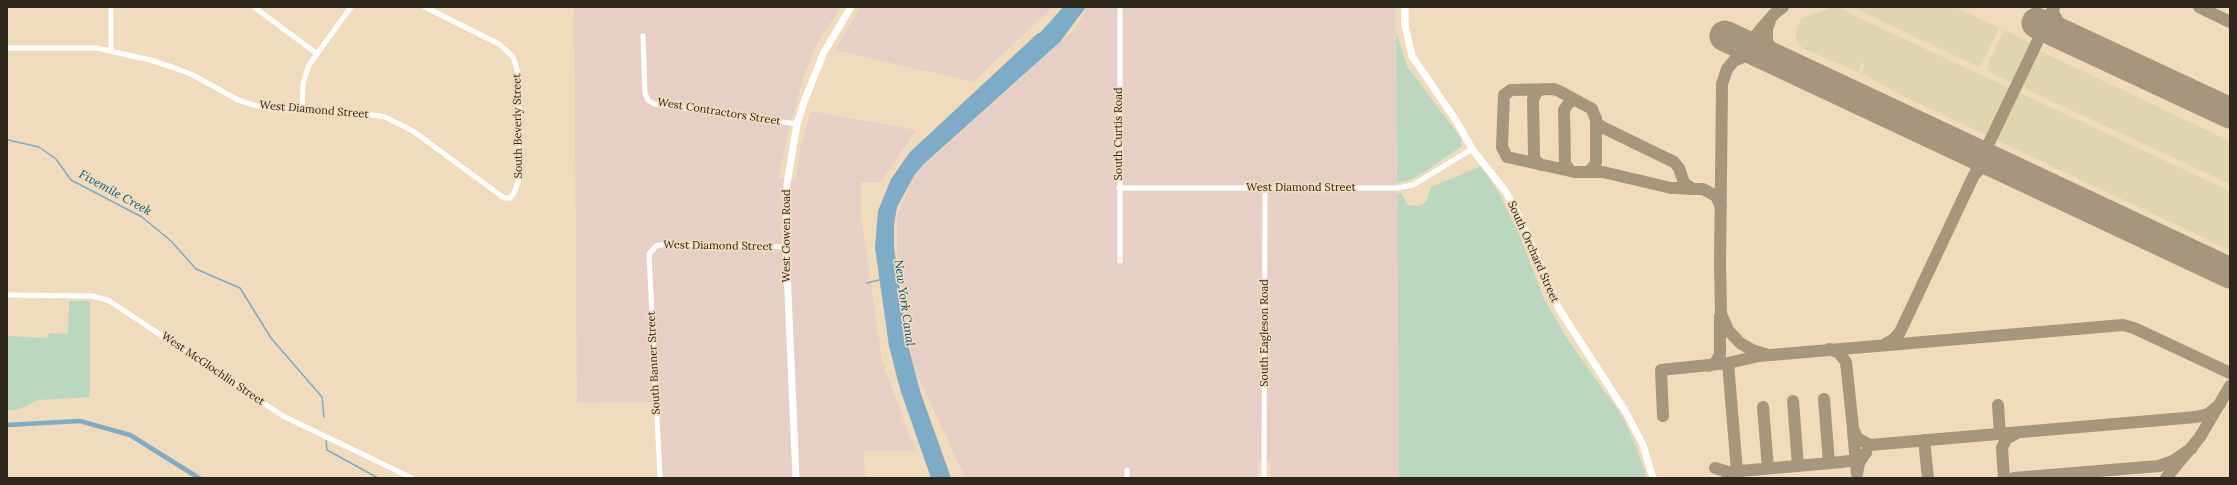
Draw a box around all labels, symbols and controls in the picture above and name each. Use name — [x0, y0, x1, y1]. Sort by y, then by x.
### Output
street label: South Beverly Street — [510, 74, 526, 178]
street label: South Curtis Road — [1112, 88, 1126, 180]
street label: West Contractors Street — [657, 96, 781, 128]
street label: West Diamond Street — [259, 99, 369, 121]
water label: Fivemile Creek — [76, 167, 154, 219]
street label: West Diamond Street — [1246, 181, 1356, 195]
street label: West Gowen Road — [780, 189, 794, 283]
street label: South Orchard Street — [1505, 199, 1561, 305]
street label: West Diamond Street — [663, 238, 773, 254]
water label: New York Canal — [891, 259, 917, 347]
street label: South Eagleson Road — [1258, 279, 1272, 387]
street label: South Banner Street — [645, 311, 663, 415]
street label: West McGlochlin Street — [159, 330, 267, 408]

